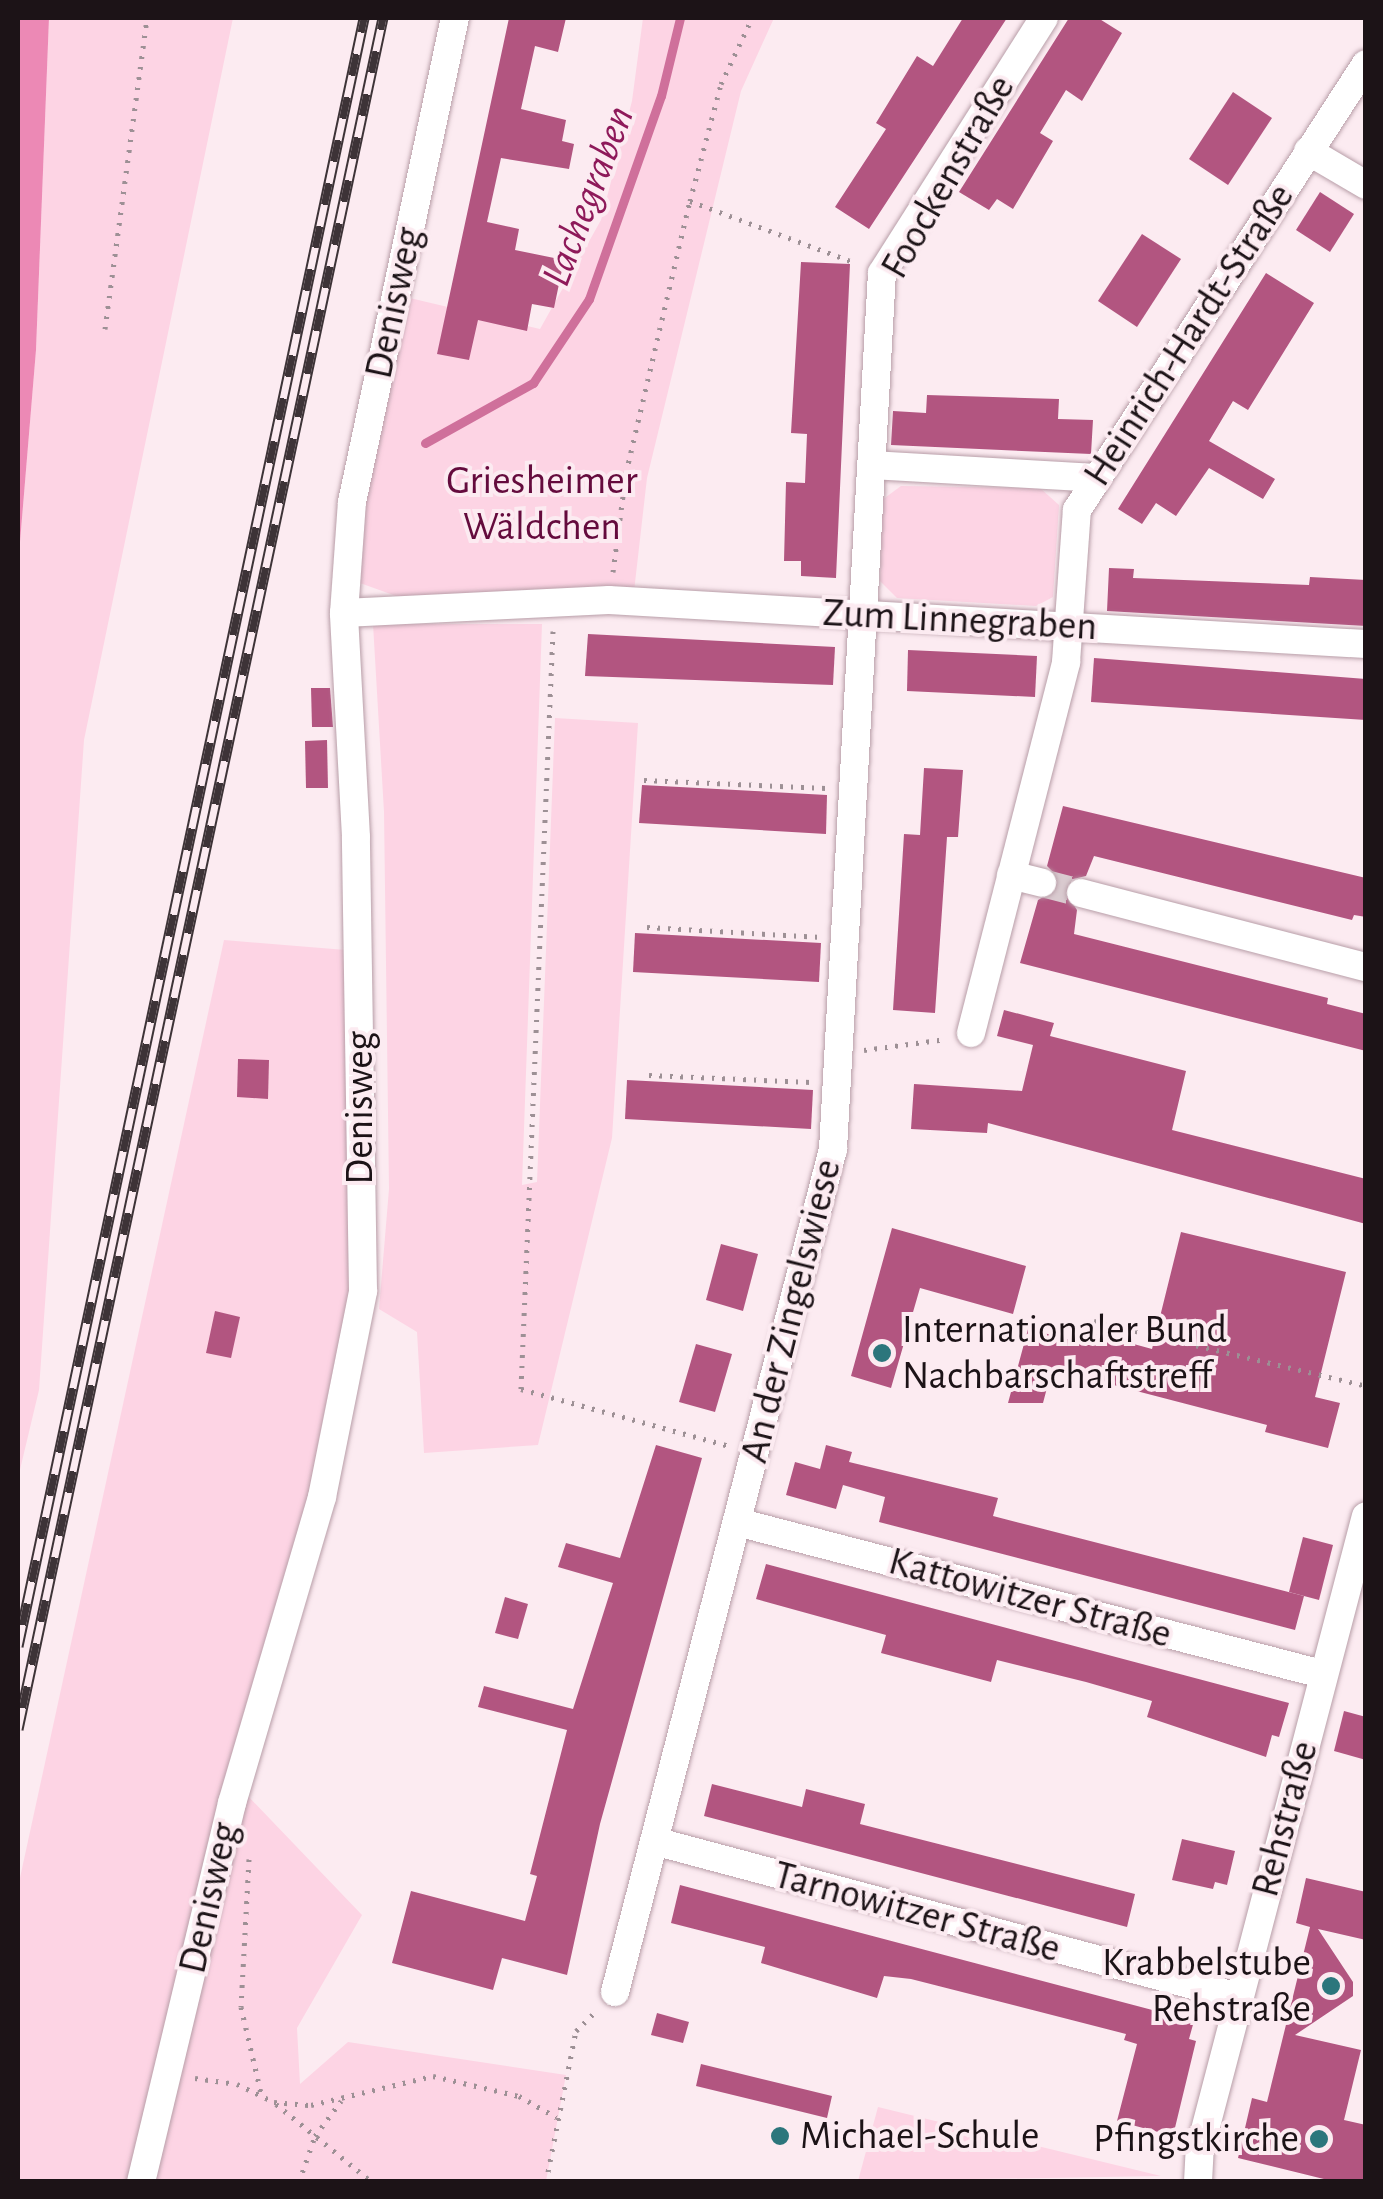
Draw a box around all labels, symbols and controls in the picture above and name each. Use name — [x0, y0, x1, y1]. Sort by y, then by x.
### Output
street label: Foockenstraße — [871, 67, 1025, 287]
water label: Lachegraben — [531, 99, 645, 293]
street label: Heinrich-Hardt-Straße — [1073, 175, 1305, 495]
street label: Denisweg — [355, 223, 433, 383]
park label: Griesheimer Wäldchen — [446, 457, 638, 551]
street label: Zum Linnegraben — [822, 589, 1098, 651]
street label: Denisweg — [336, 1031, 384, 1185]
street label: An der Zingelswiese — [730, 1154, 852, 1468]
place label: Internationaler Bund Nachbarschaftstreff — [902, 1306, 1227, 1400]
marker: Internationaler Bund Nachbarschaftstreff — [871, 1342, 893, 1364]
street label: Kattowitzer Straße — [883, 1537, 1177, 1659]
street label: Rehstraße — [1241, 1736, 1329, 1902]
street label: Denisweg — [168, 1818, 250, 1978]
street label: Tarnowitzer Straße — [769, 1851, 1065, 1973]
place label: Krabbelstube Rehstraße — [1102, 1939, 1311, 2033]
marker: Krabbelstube Rehstraße — [1320, 1975, 1342, 1997]
place label: Michael-Schule — [800, 2112, 1039, 2160]
place label: Pfingstkirche — [1093, 2115, 1299, 2163]
marker: Michael-Schule — [769, 2125, 791, 2147]
marker: Pfingstkirche — [1308, 2128, 1330, 2150]

